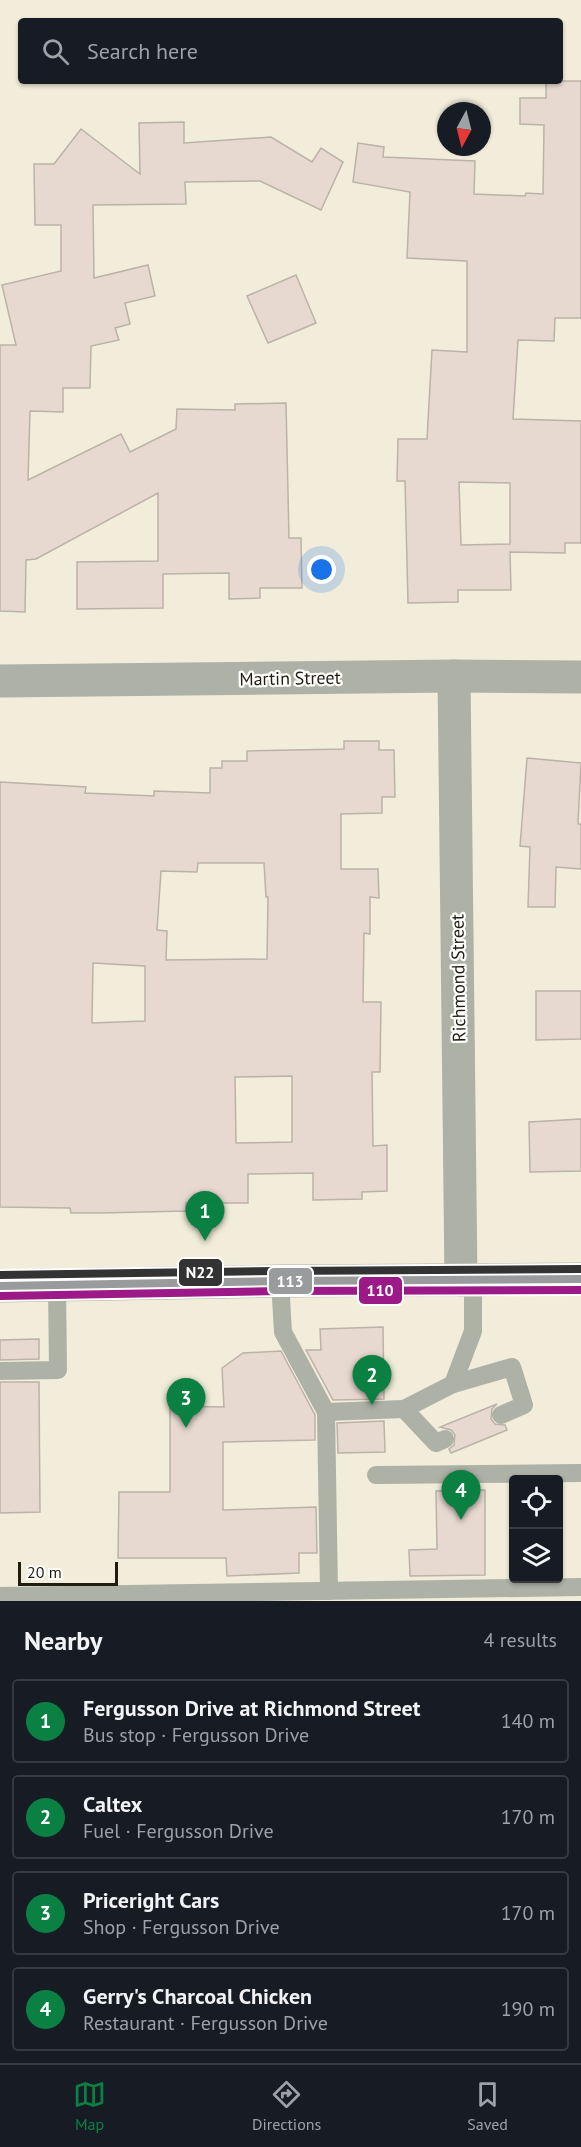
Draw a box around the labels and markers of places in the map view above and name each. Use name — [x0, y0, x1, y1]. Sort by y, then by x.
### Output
pin: 1 — [186, 1192, 224, 1241]
pin: 2 — [352, 1356, 392, 1405]
pin: 3 — [166, 1378, 206, 1428]
pin: 4 — [442, 1470, 480, 1520]

